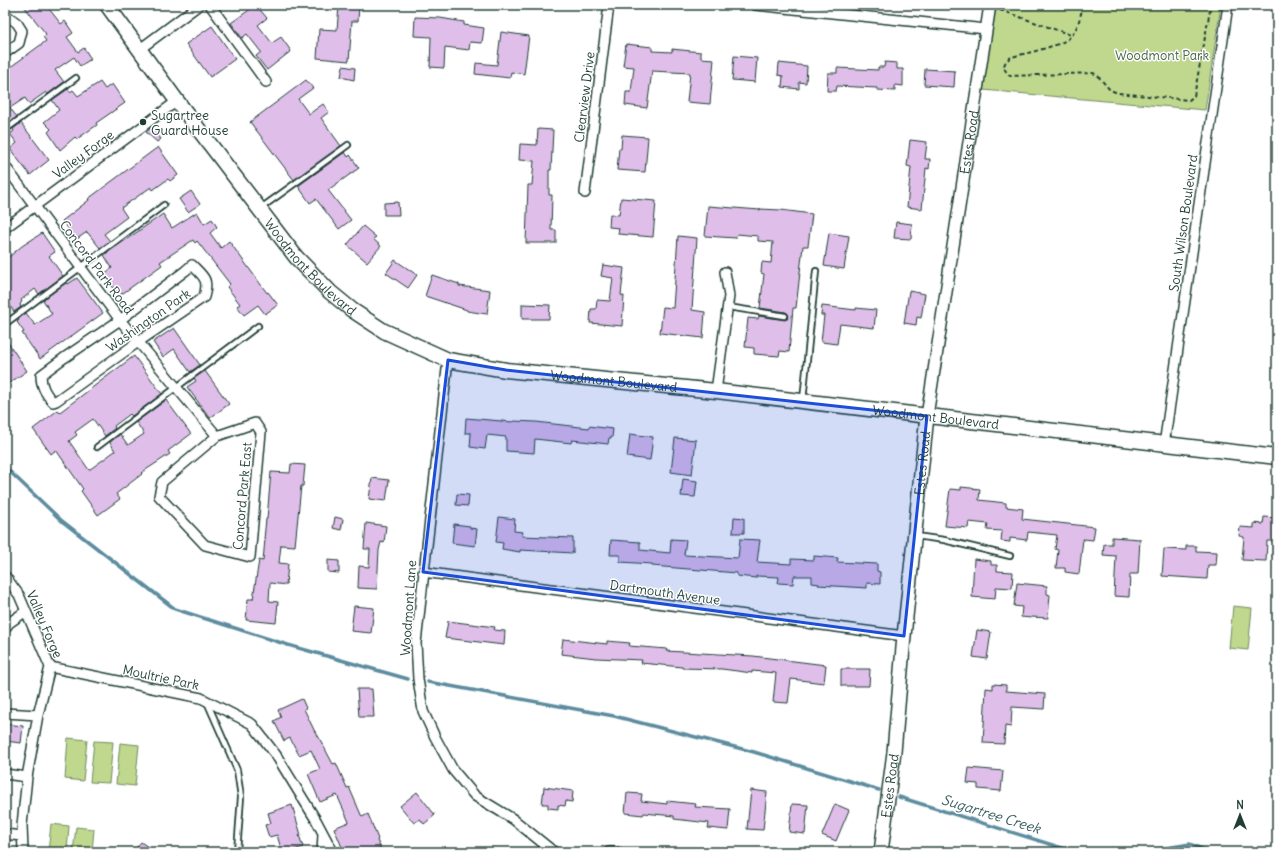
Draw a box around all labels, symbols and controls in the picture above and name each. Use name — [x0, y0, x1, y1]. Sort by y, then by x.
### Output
park label: Woodmont Park — [1115, 47, 1209, 64]
street label: Clearview Drive — [570, 51, 599, 143]
place label: Sugartree Guard House — [151, 107, 228, 139]
street label: Estes Road — [956, 109, 983, 175]
marker: Sugartree Guard House — [138, 117, 148, 127]
street label: Valley Forge — [49, 126, 117, 182]
street label: South Wilson Boulevard — [1165, 153, 1202, 293]
street label: Woodmont Boulevard — [261, 215, 360, 319]
street label: Concord Park Road — [56, 217, 138, 318]
street label: Washington Park — [103, 285, 194, 356]
street label: Woodmont Boulevard — [550, 366, 678, 396]
street label: Woodmont Boulevard — [872, 401, 1000, 433]
street label: Estes Road — [911, 430, 934, 496]
street label: Concord Park East — [229, 441, 256, 551]
street label: Woodmont Lane — [397, 559, 420, 657]
street label: Dartmouth Avenue — [609, 576, 721, 609]
street label: Valley Forge — [23, 588, 66, 661]
street label: Moultrie Park — [121, 661, 201, 694]
street label: Estes Road — [878, 752, 903, 819]
water label: Sugartree Creek — [939, 790, 1043, 838]
north arrow — [1220, 795, 1260, 835]
text: N — [1236, 798, 1244, 812]

